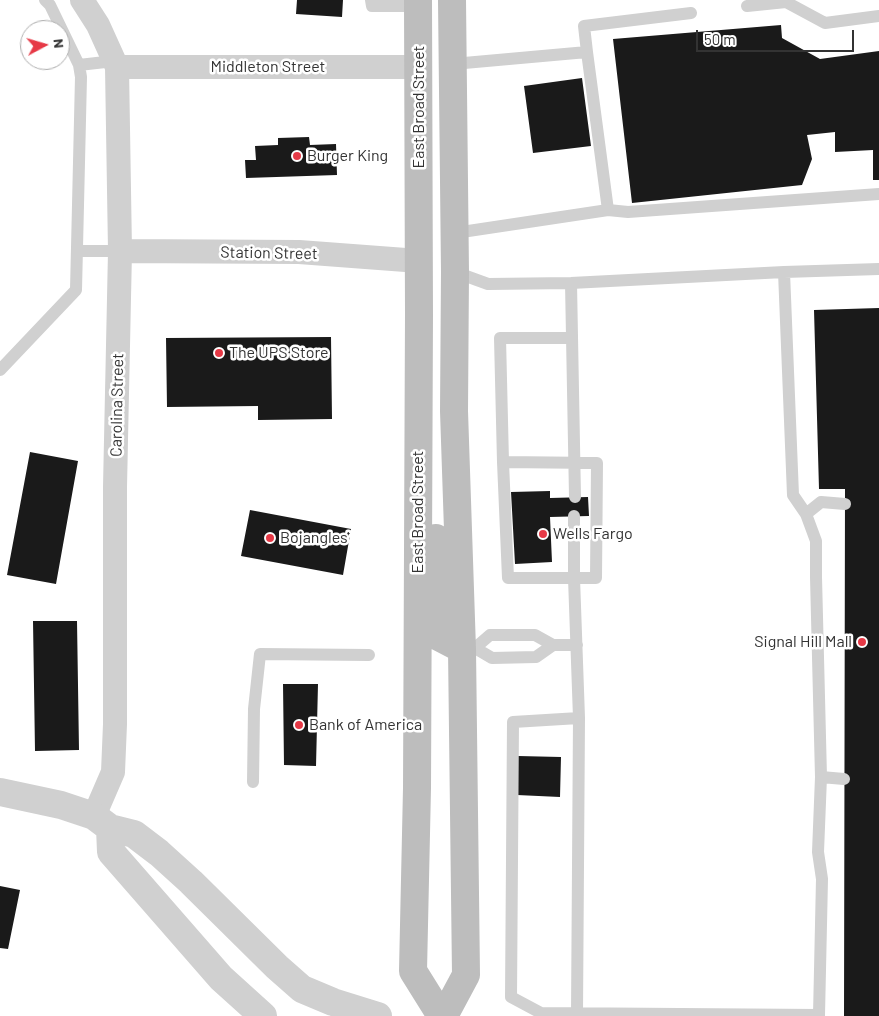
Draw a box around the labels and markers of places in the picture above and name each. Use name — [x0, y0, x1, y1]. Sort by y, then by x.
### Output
place label: Burger King — [307, 146, 388, 166]
marker: Burger King — [291, 150, 303, 162]
place label: The UPS Store — [229, 343, 329, 363]
marker: The UPS Store — [213, 347, 225, 359]
place label: Wells Fargo — [553, 524, 633, 544]
place label: Bojangles' — [280, 528, 349, 548]
marker: Wells Fargo — [537, 528, 549, 540]
marker: Bojangles' — [264, 532, 276, 544]
place label: Signal Hill Mall — [754, 632, 852, 652]
marker: Signal Hill Mall — [856, 636, 868, 648]
place label: Bank of America — [309, 715, 422, 735]
marker: Bank of America — [293, 719, 305, 731]

